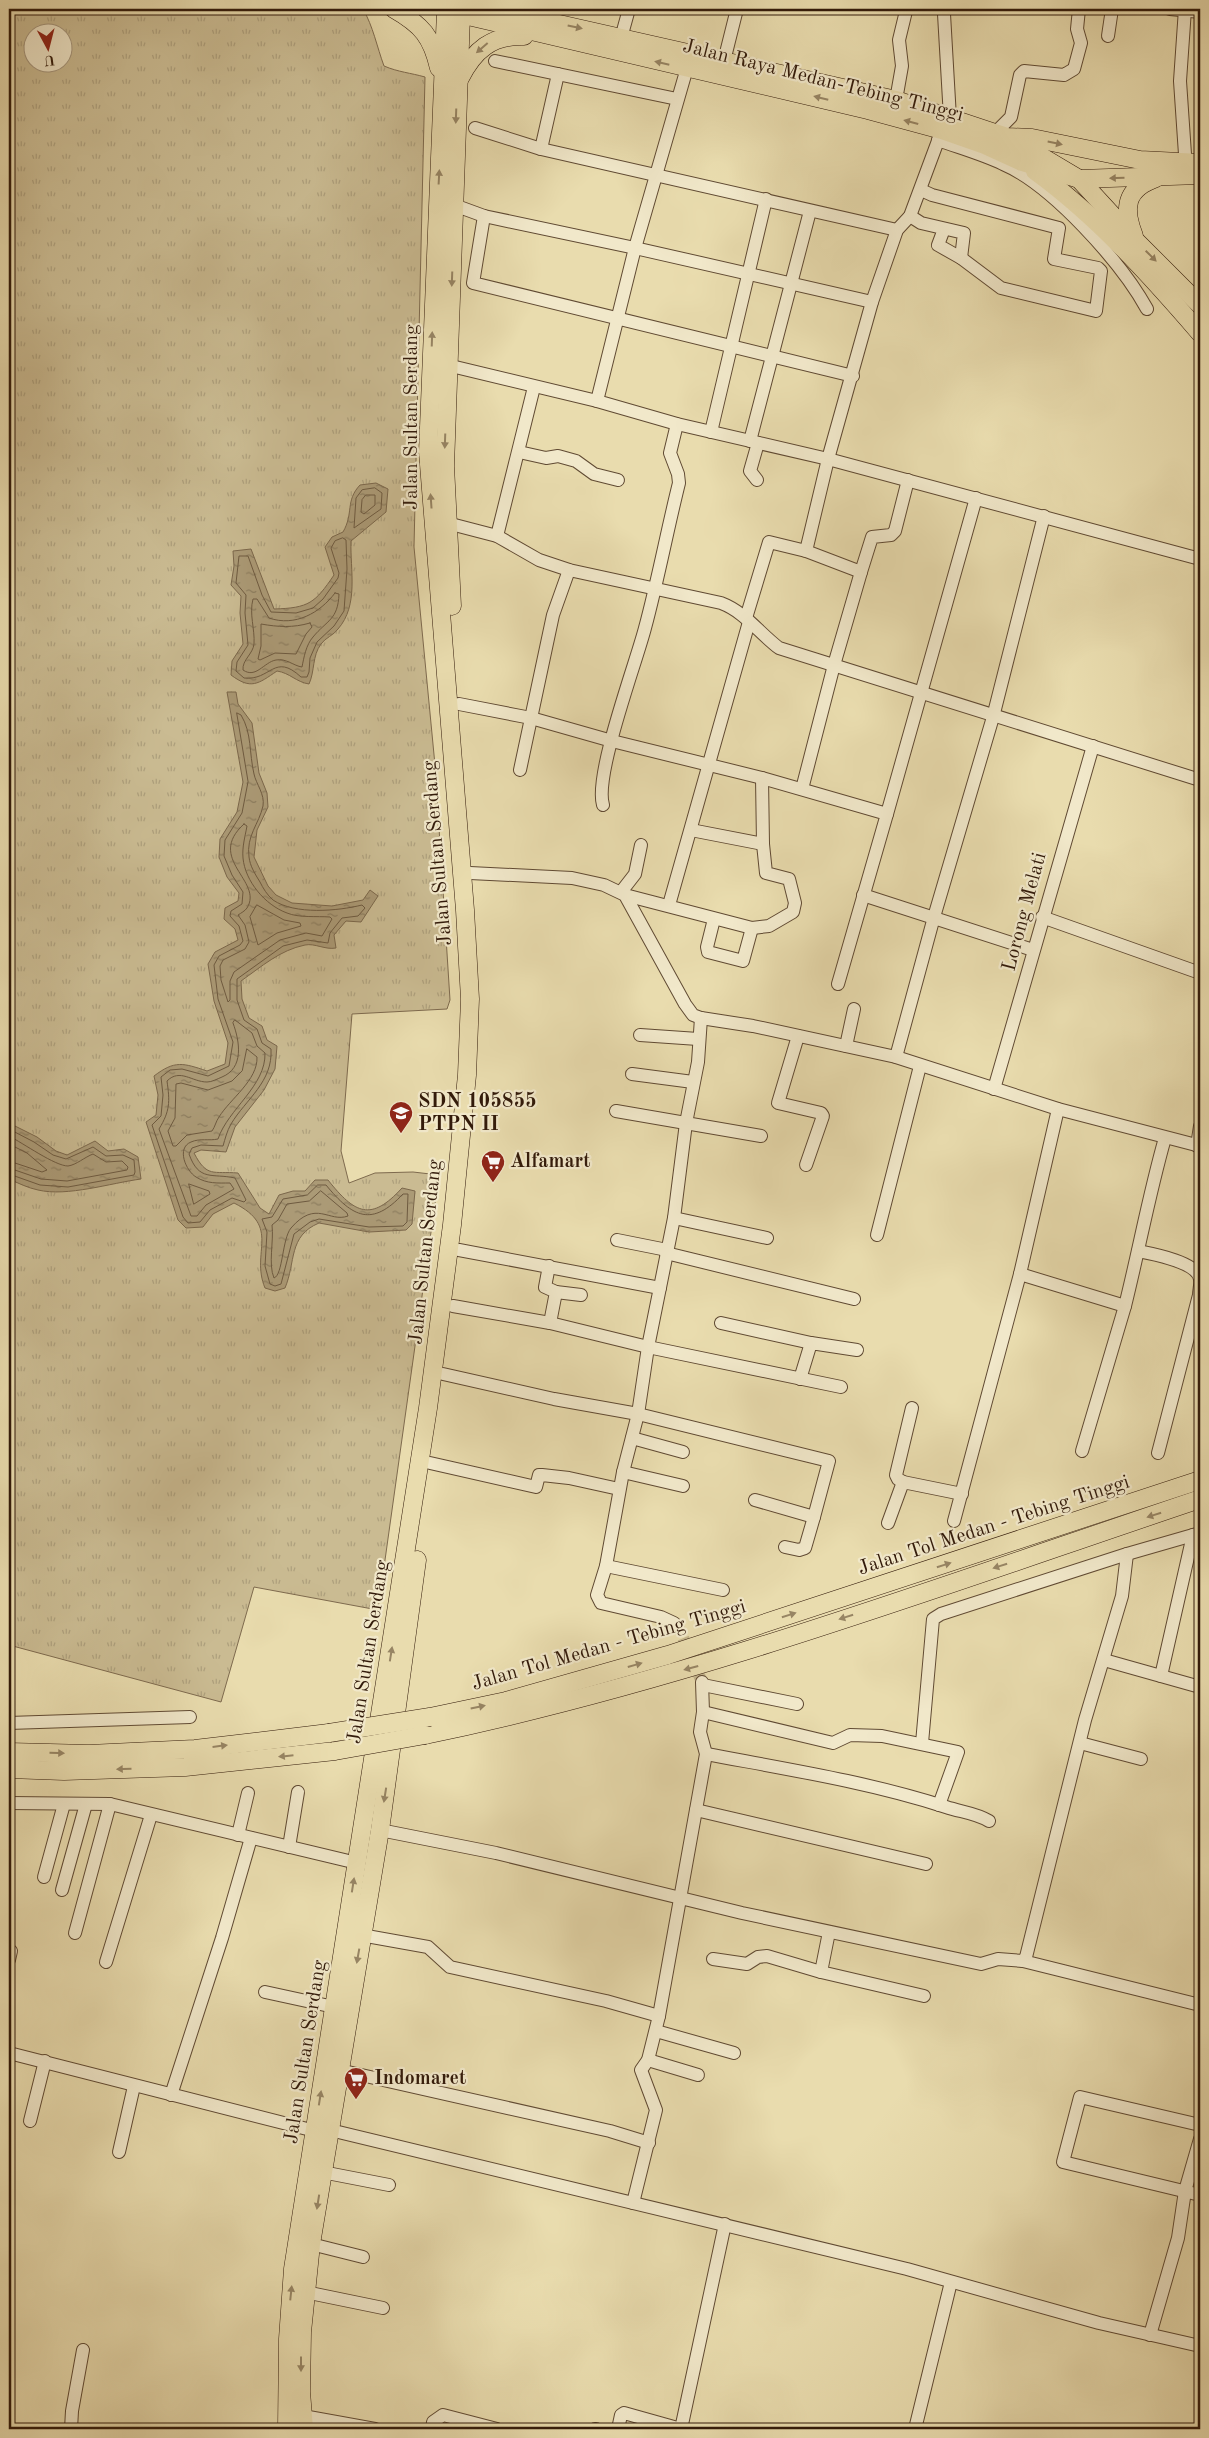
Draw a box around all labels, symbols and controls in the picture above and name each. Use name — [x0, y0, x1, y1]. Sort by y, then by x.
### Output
north arrow — [22, 22, 72, 72]
one-way arrow — [567, 23, 582, 31]
street label: Jalan Raya Medan-Tebing Tinggi — [681, 36, 965, 126]
one-way arrow — [476, 42, 489, 53]
text: U — [43, 52, 56, 68]
one-way arrow — [655, 59, 670, 67]
one-way arrow — [813, 94, 828, 102]
one-way arrow — [452, 108, 460, 124]
one-way arrow — [904, 118, 919, 126]
one-way arrow — [1048, 140, 1064, 148]
one-way arrow — [435, 168, 443, 184]
one-way arrow — [1108, 174, 1124, 182]
one-way arrow — [1145, 250, 1157, 262]
one-way arrow — [447, 271, 455, 287]
street label: Jalan Sultan Serdang — [402, 324, 422, 510]
one-way arrow — [429, 331, 437, 347]
one-way arrow — [441, 433, 449, 449]
one-way arrow — [427, 493, 435, 509]
street label: Jalan Sultan Serdang — [420, 759, 456, 946]
street label: Lorong Melati — [1000, 850, 1050, 974]
place label: SDN 105855 PTPN II — [418, 1091, 537, 1135]
school or university icon: SDN 105855 PTPN II — [388, 1100, 414, 1134]
supermarket icon: Alfamart — [480, 1149, 506, 1183]
place label: Alfamart — [510, 1152, 591, 1172]
street label: Jalan Sultan Serdang — [406, 1158, 446, 1345]
street label: Jalan Tol Medan - Tebing Tinggi — [856, 1473, 1132, 1579]
one-way arrow — [1146, 1511, 1161, 1519]
street label: Jalan Sultan Serdang — [345, 1558, 393, 1745]
one-way arrow — [936, 1560, 951, 1568]
one-way arrow — [992, 1563, 1007, 1570]
street label: Jalan Tol Medan - Tebing Tinggi — [470, 1597, 748, 1695]
one-way arrow — [782, 1611, 797, 1619]
one-way arrow — [838, 1614, 853, 1622]
one-way arrow — [387, 1646, 395, 1662]
one-way arrow — [627, 1660, 642, 1668]
one-way arrow — [684, 1664, 699, 1672]
one-way arrow — [470, 1703, 485, 1711]
one-way arrow — [212, 1742, 228, 1750]
one-way arrow — [50, 1749, 66, 1757]
one-way arrow — [278, 1752, 294, 1760]
one-way arrow — [116, 1765, 132, 1773]
one-way arrow — [380, 1788, 388, 1804]
one-way arrow — [350, 1877, 358, 1893]
one-way arrow — [353, 1948, 361, 1964]
street label: Jalan Sultan Serdang — [282, 1958, 330, 2145]
supermarket icon: Indomaret — [343, 2066, 369, 2100]
place label: Indomaret — [374, 2069, 466, 2089]
one-way arrow — [316, 2089, 324, 2105]
one-way arrow — [313, 2195, 321, 2211]
one-way arrow — [287, 2285, 295, 2301]
one-way arrow — [297, 2356, 305, 2372]

